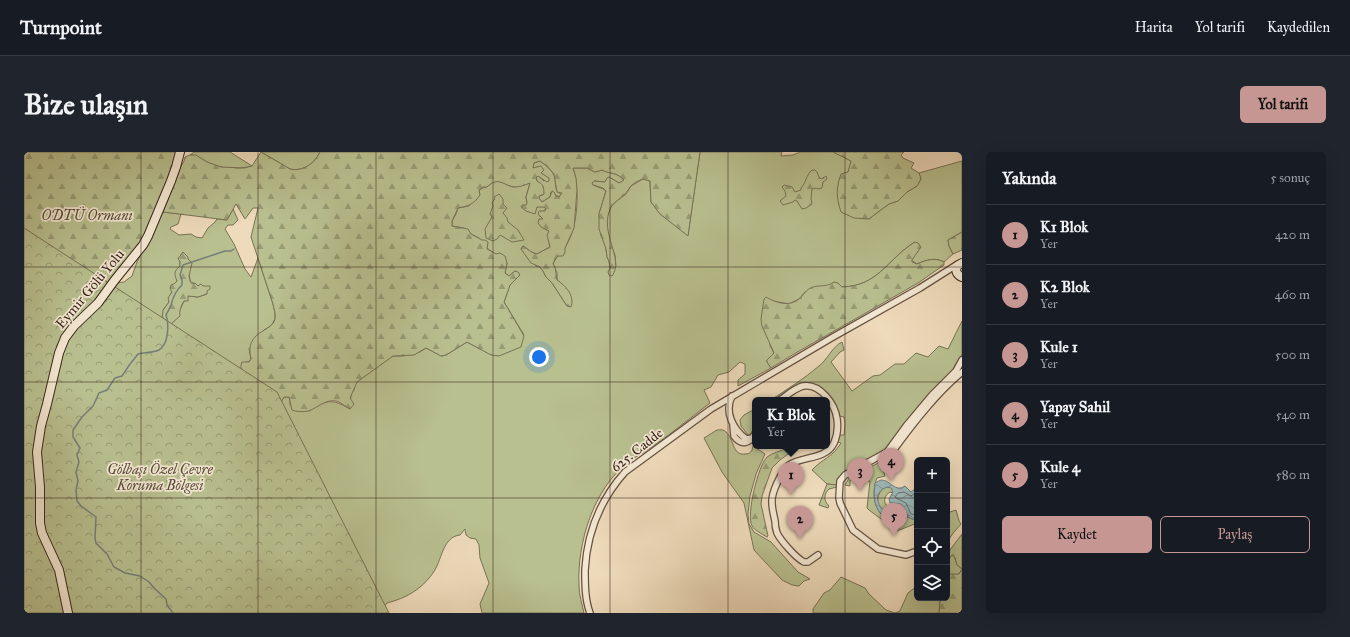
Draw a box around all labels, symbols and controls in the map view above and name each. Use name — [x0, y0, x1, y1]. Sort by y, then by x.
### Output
text: Turnpoint — [20, 16, 102, 39]
text: Harita — [1135, 19, 1173, 36]
text: Yol tarifi — [1195, 19, 1245, 36]
text: Kaydedilen — [1267, 19, 1330, 36]
button: Yol tarifi — [1240, 86, 1326, 123]
text: Bize ulaşın — [24, 87, 148, 122]
text: Yakında — [1002, 168, 1056, 189]
text: 5 sonuç — [1270, 170, 1310, 186]
park label: ODTÜ Ormanı — [41, 206, 133, 224]
text: K1 Blok — [1040, 218, 1088, 236]
text: 1 — [1012, 227, 1018, 243]
text: 420 m — [1275, 227, 1310, 243]
text: Yer — [1040, 236, 1058, 252]
street label: Eymir Gölü Yolu — [52, 246, 128, 332]
text: K2 Blok — [1040, 278, 1090, 296]
text: 2 — [1012, 287, 1018, 303]
text: 460 m — [1275, 287, 1310, 303]
text: Yer — [1040, 296, 1058, 312]
text: Kule 1 — [1040, 338, 1078, 356]
your location — [529, 347, 549, 367]
text: 3 — [1012, 347, 1018, 363]
text: 500 m — [1275, 347, 1310, 363]
text: Yer — [1040, 356, 1058, 372]
popup — [752, 397, 830, 449]
text: Yapay Sahil — [1040, 398, 1110, 416]
text: K1 Blok — [767, 406, 815, 424]
text: 4 — [1011, 407, 1019, 423]
text: 540 m — [1276, 407, 1310, 423]
text: Yer — [1040, 416, 1058, 432]
street label: 625. Cadde — [608, 424, 667, 476]
text: Yer — [767, 424, 785, 440]
pin: 4 — [878, 448, 904, 481]
map controls — [914, 457, 950, 601]
button: + — [914, 457, 950, 493]
pin: 3 — [847, 458, 873, 491]
text: Kule 4 — [1040, 458, 1080, 476]
park label: Gölbaşı Özel Çevre Koruma Bölgesi — [107, 460, 213, 494]
pin: 1 — [778, 462, 804, 495]
text: 5 — [1012, 467, 1018, 483]
text: 580 m — [1276, 467, 1310, 483]
text: Yer — [1040, 476, 1058, 492]
button: − — [914, 493, 950, 529]
pin: 5 — [881, 503, 907, 536]
pin: 2 — [787, 506, 813, 539]
button: Kaydet — [1002, 516, 1152, 553]
button: Paylaş — [1160, 516, 1310, 553]
button: locate — [914, 529, 950, 565]
button: layers — [914, 565, 950, 601]

